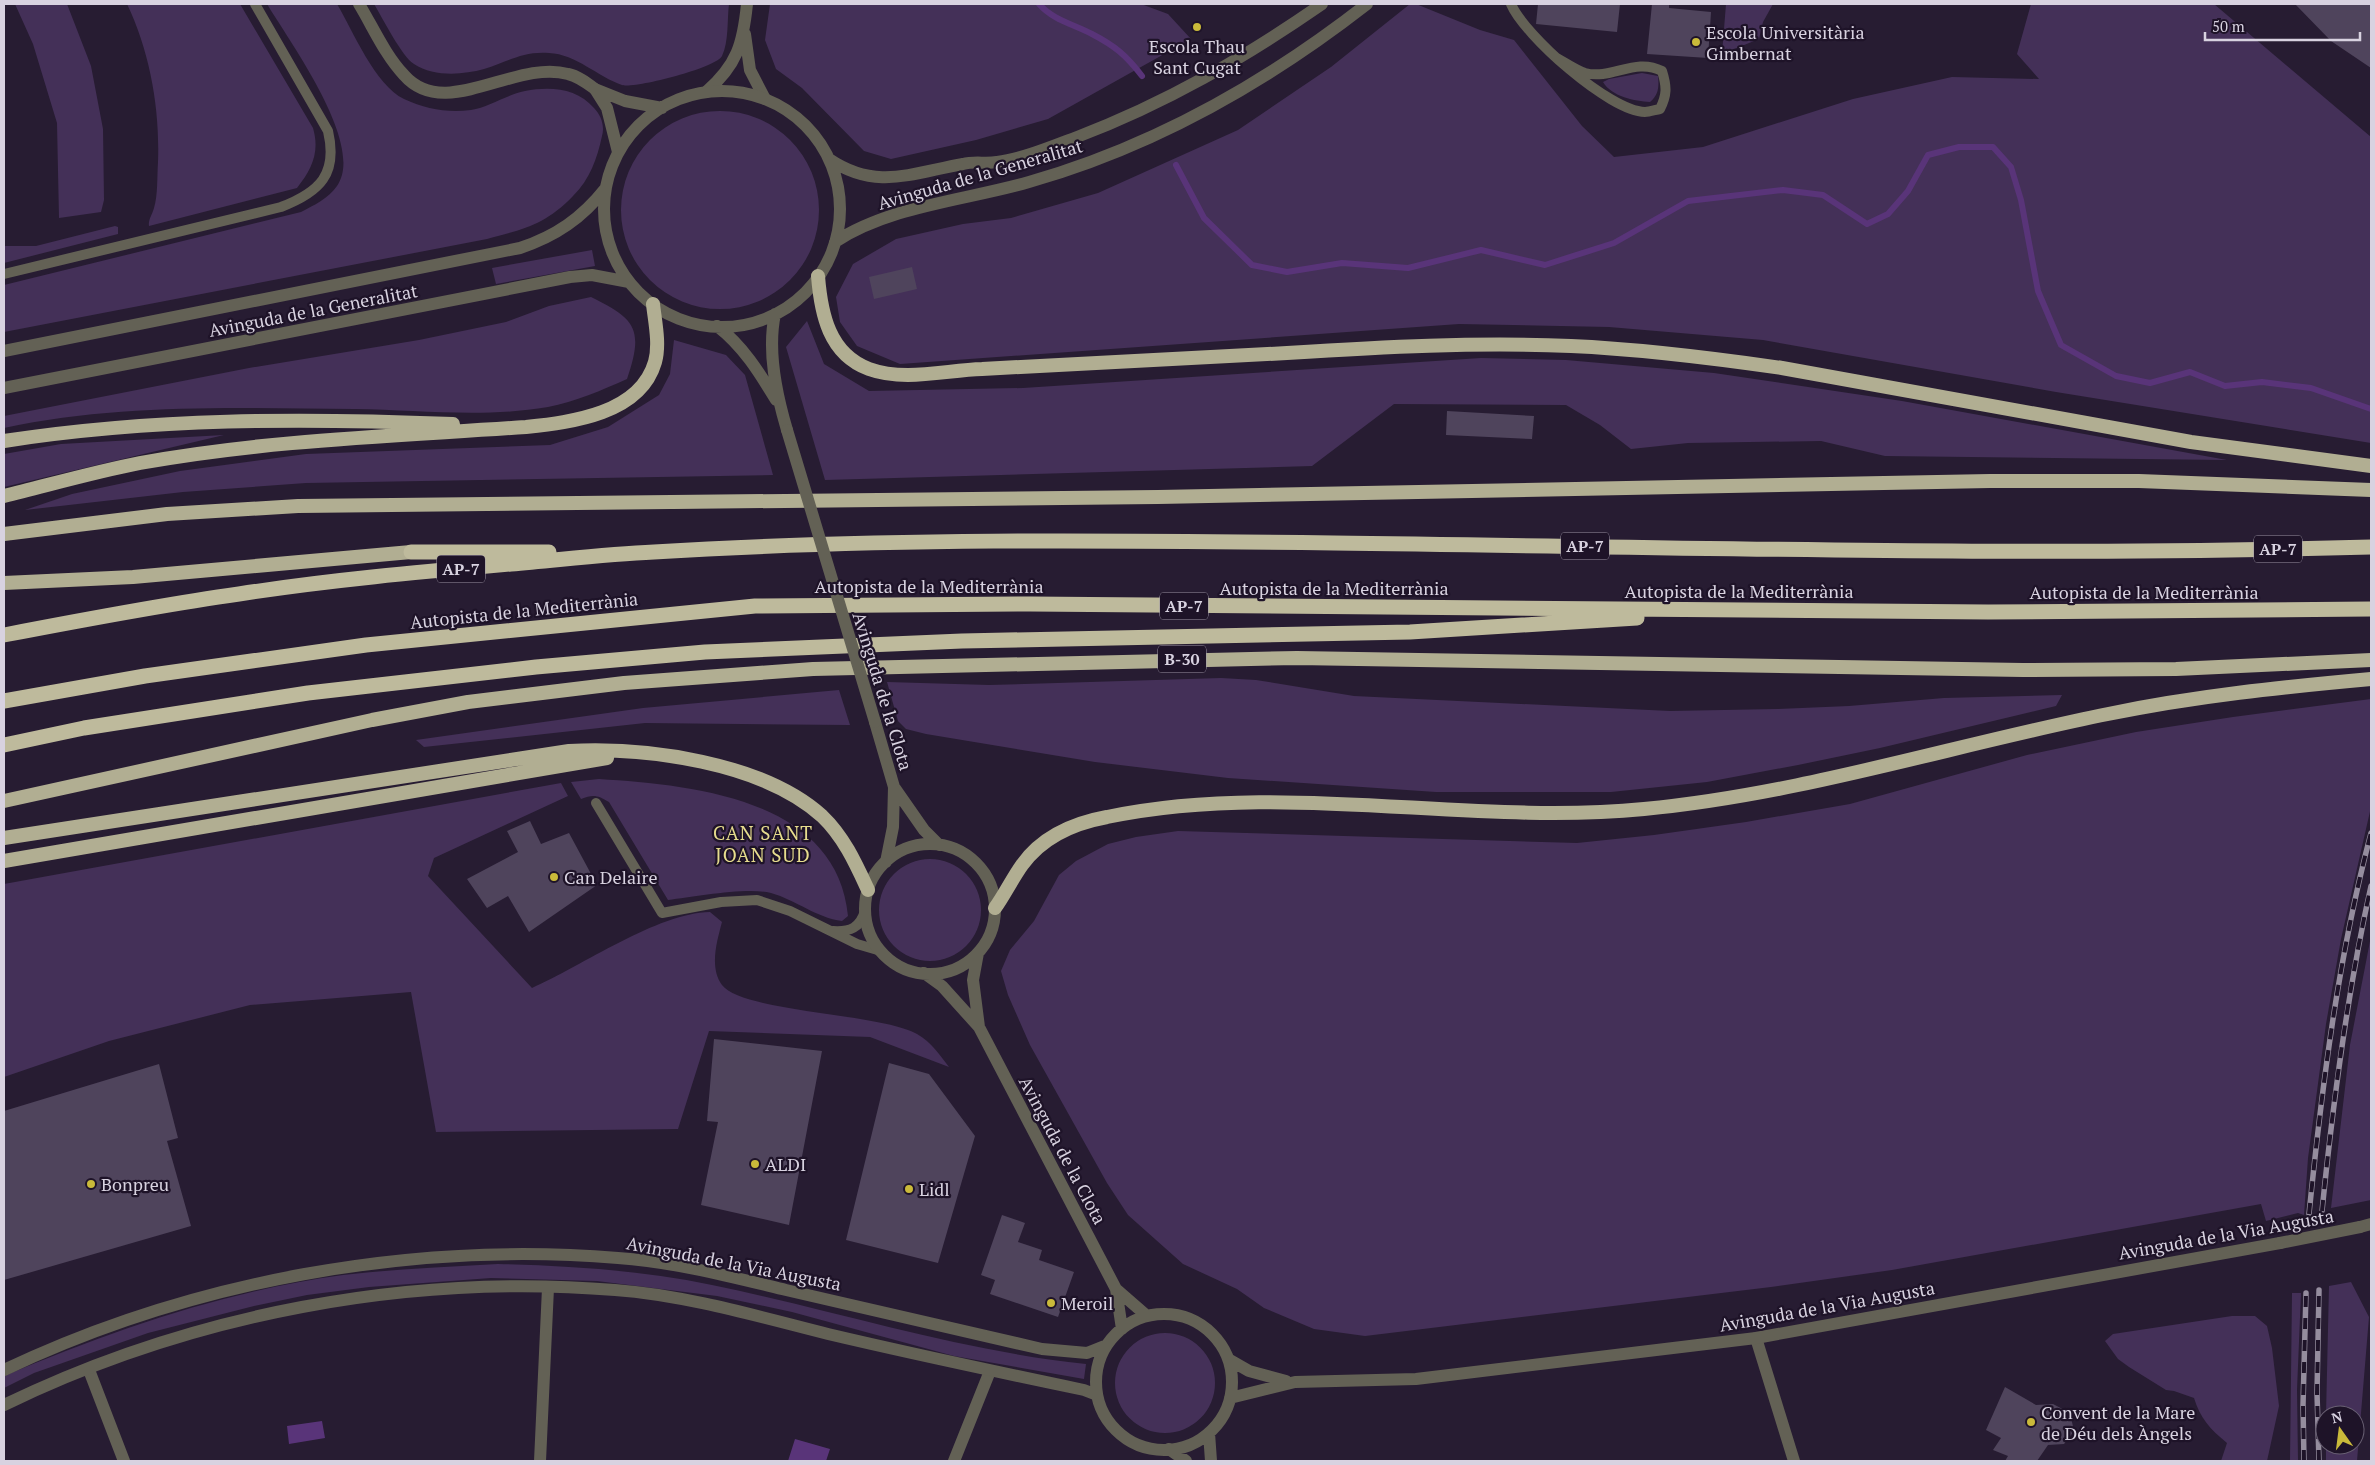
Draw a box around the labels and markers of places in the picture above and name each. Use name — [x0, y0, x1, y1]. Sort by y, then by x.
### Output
place label: Escola Universitària Gimbernat — [1706, 20, 1865, 65]
marker: Escola Thau Sant Cugat — [1191, 21, 1203, 33]
place label: Escola Thau Sant Cugat — [1149, 34, 1245, 79]
marker: Escola Universitària Gimbernat — [1690, 36, 1702, 48]
place label: Can Delaire — [564, 865, 657, 889]
marker: Can Delaire — [548, 871, 560, 883]
place label: ALDI — [765, 1152, 806, 1176]
marker: ALDI — [749, 1158, 761, 1170]
place label: Bonpreu — [101, 1172, 169, 1196]
place label: Lidl — [919, 1177, 950, 1201]
marker: Bonpreu — [85, 1178, 97, 1190]
marker: Lidl — [903, 1183, 915, 1195]
place label: Meroil — [1061, 1291, 1113, 1315]
marker: Meroil — [1045, 1297, 1057, 1309]
place label: Convent de la Mare de Déu dels Àngels — [2041, 1400, 2195, 1445]
marker: Convent de la Mare de Déu dels Àngels — [2025, 1416, 2037, 1428]

